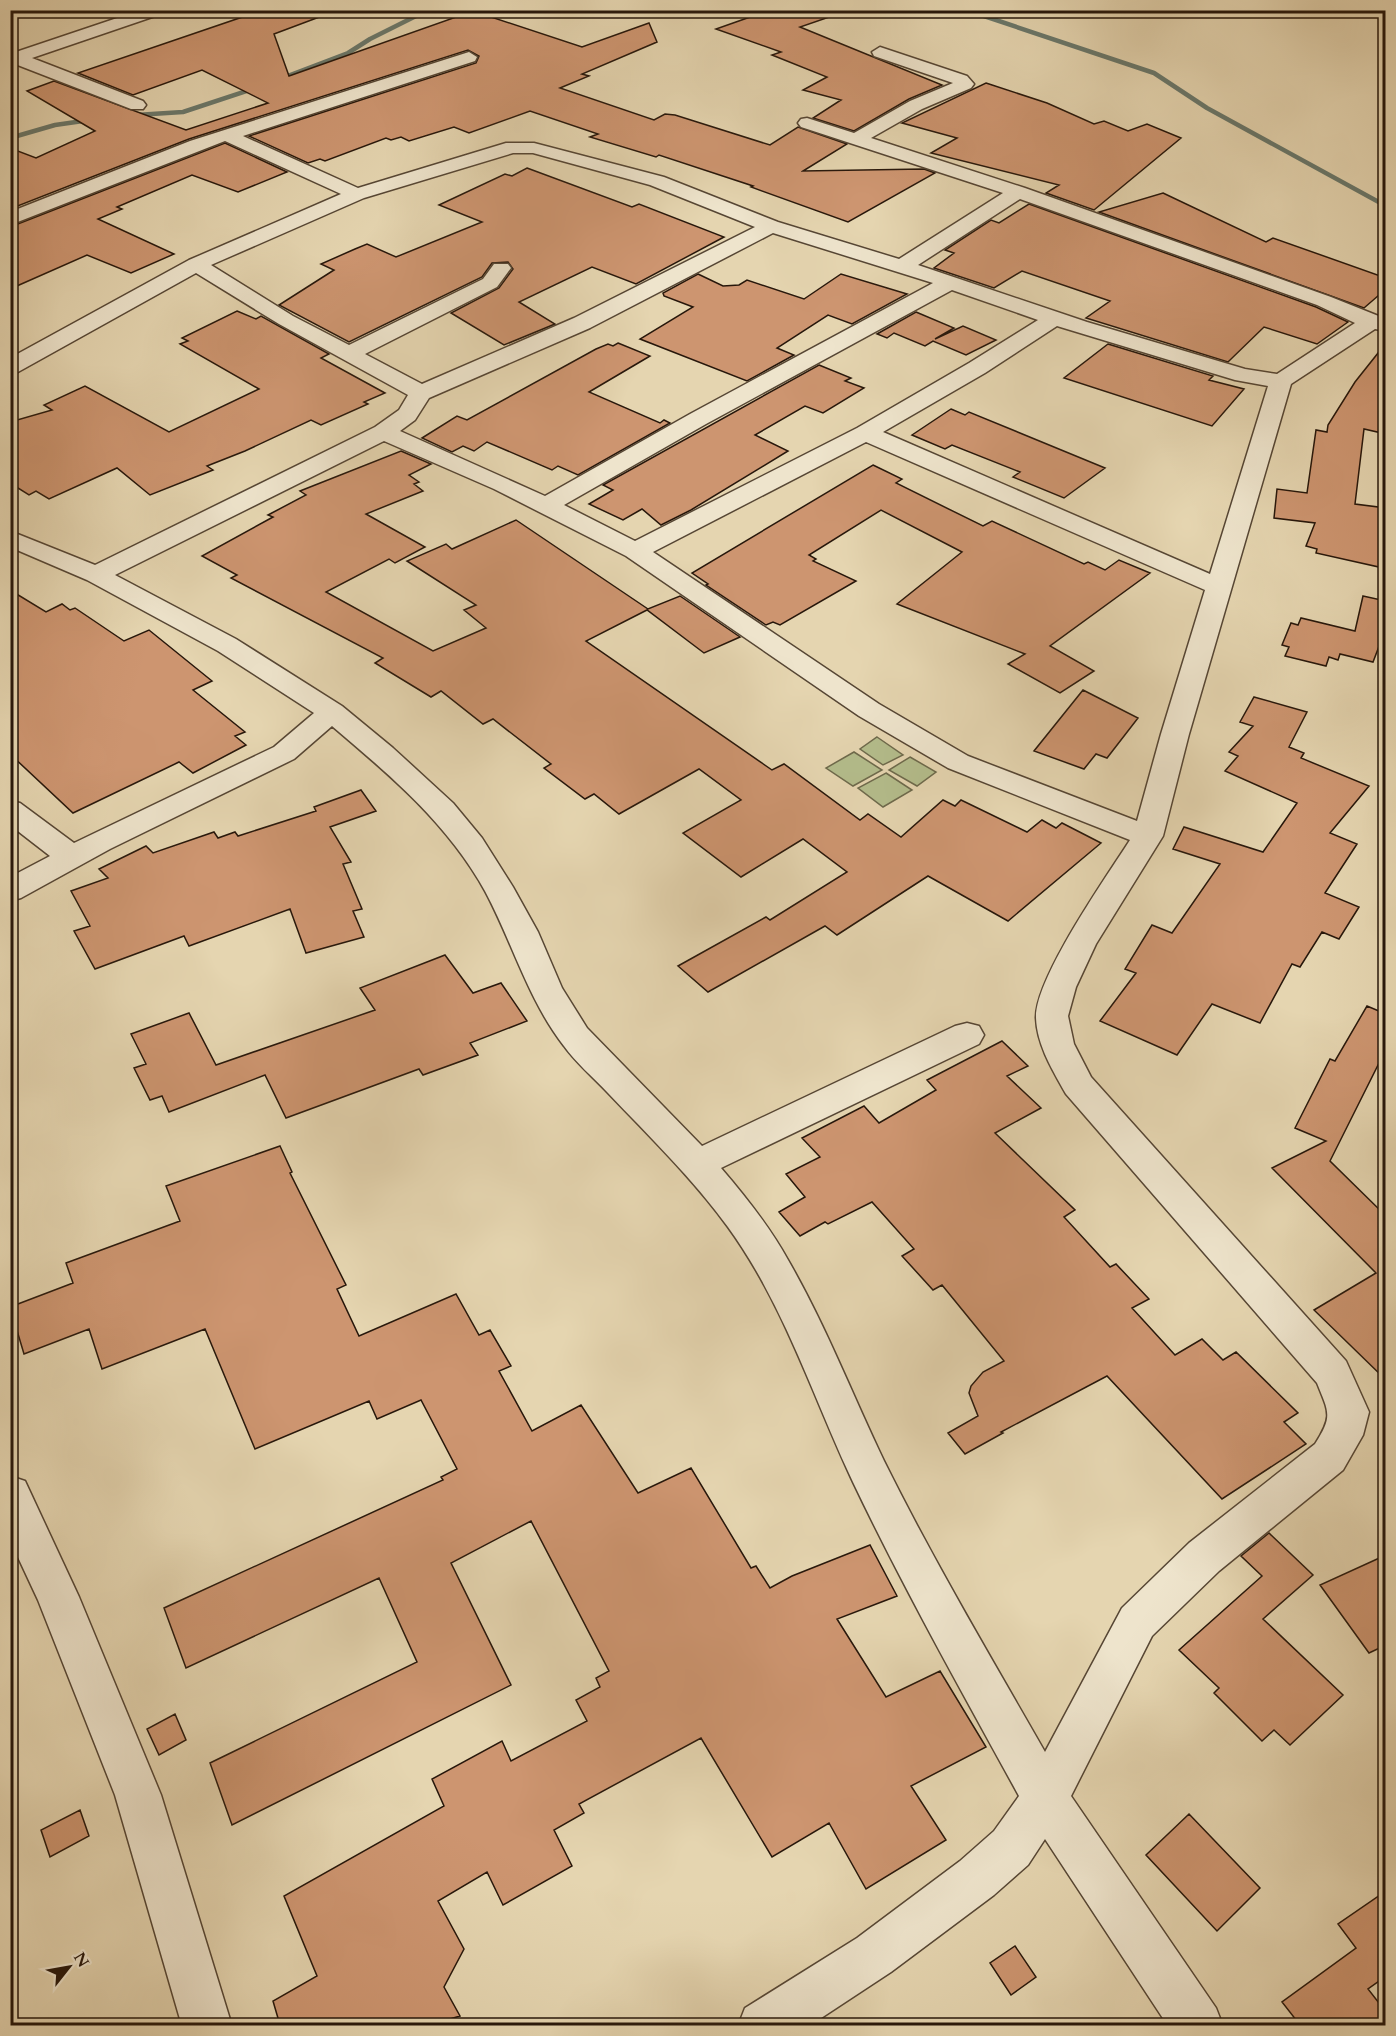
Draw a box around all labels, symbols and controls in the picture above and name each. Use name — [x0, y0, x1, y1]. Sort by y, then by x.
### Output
north arrow — [39, 1937, 99, 1997]
text: N — [68, 1948, 94, 1972]

